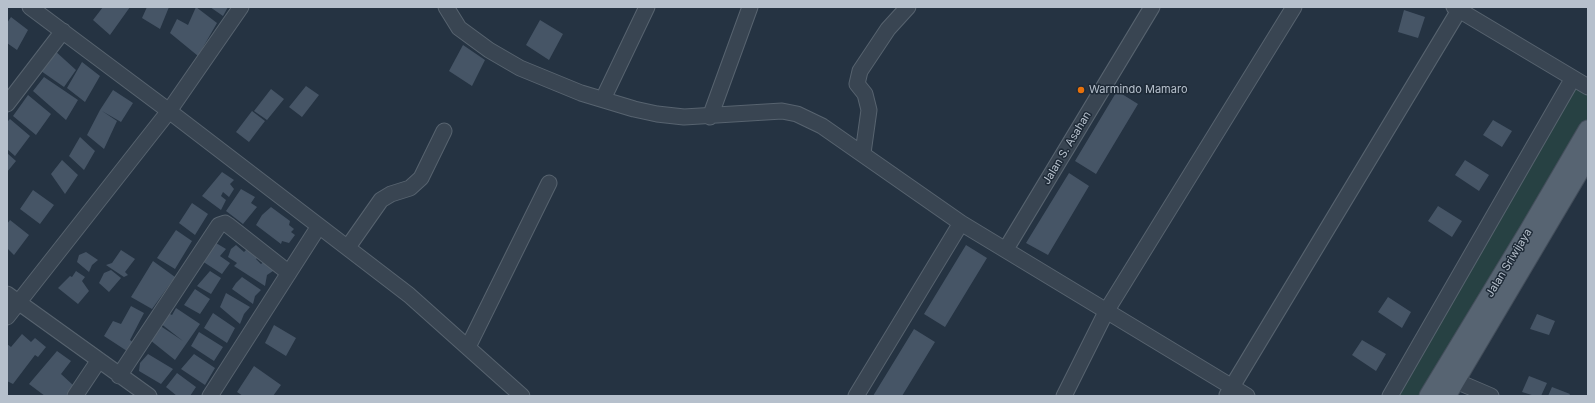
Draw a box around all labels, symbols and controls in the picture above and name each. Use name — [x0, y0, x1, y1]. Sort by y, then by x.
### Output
place label: Warmindo Mamaro — [1089, 83, 1187, 97]
marker: Warmindo Mamaro — [1076, 85, 1086, 95]
street label: Jalan S. Asahan — [1040, 109, 1094, 187]
street label: Jalan Sriwijaya — [1483, 226, 1535, 300]

